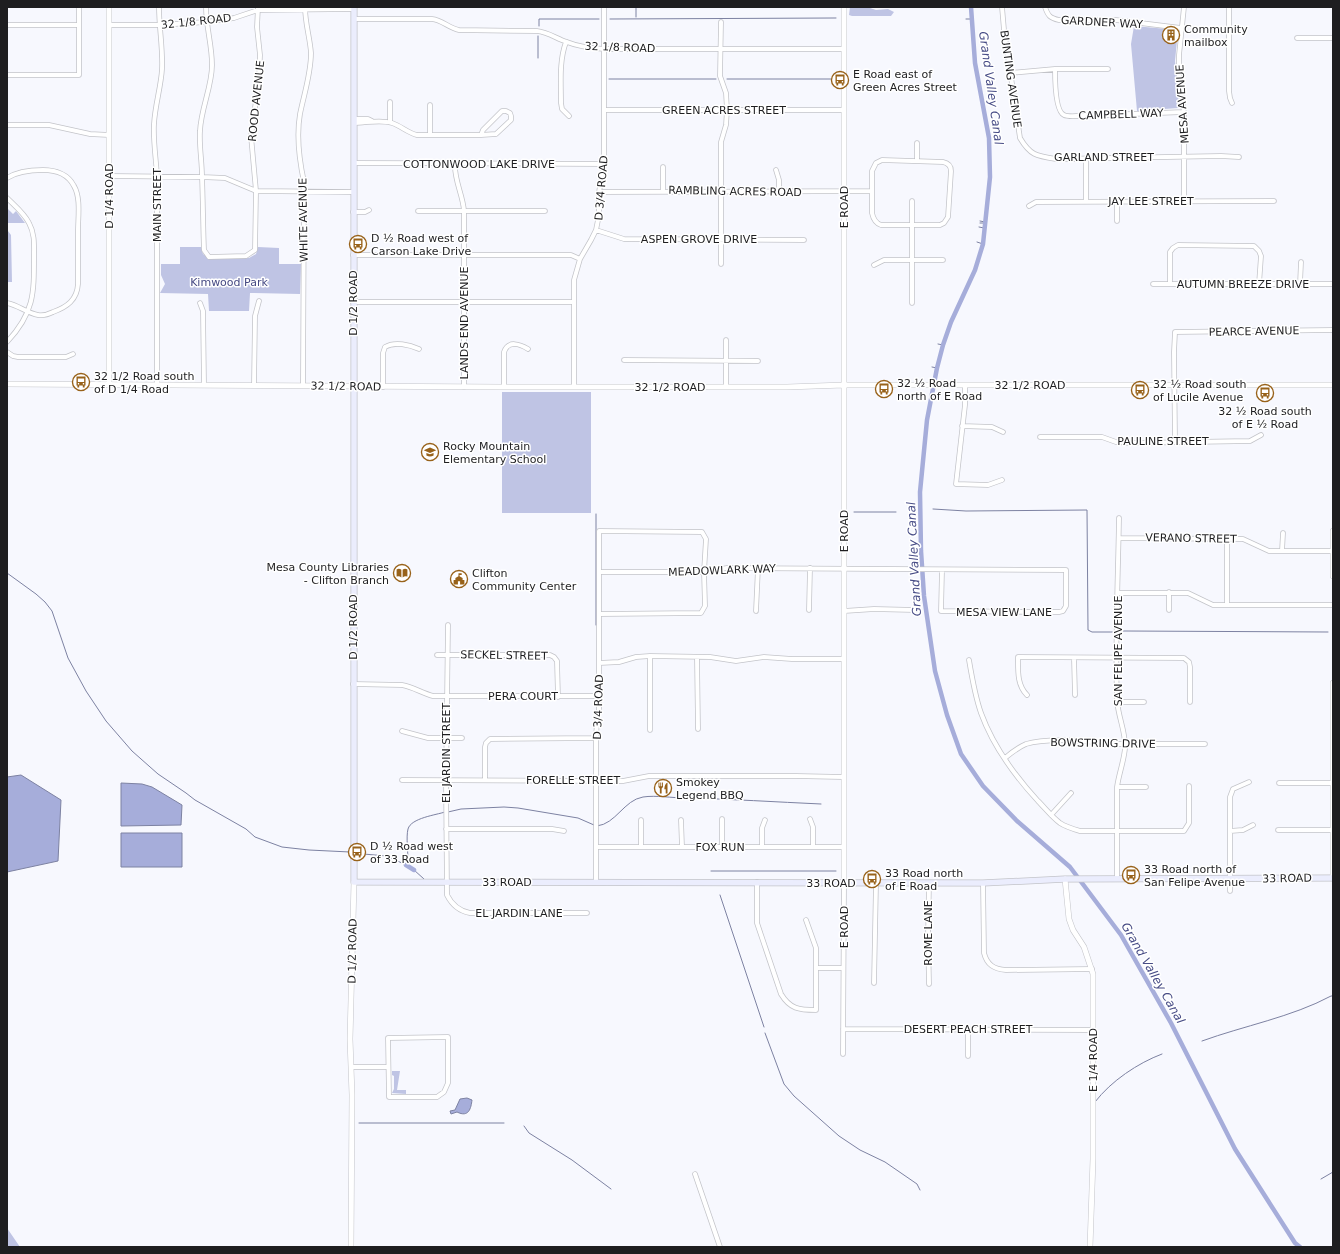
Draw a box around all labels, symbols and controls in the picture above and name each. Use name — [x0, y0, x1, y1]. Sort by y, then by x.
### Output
street label: 32 1/8 ROAD — [160, 11, 232, 32]
street label: GARDNER WAY — [1061, 14, 1144, 31]
place label: Community mailbox — [1184, 23, 1248, 49]
building icon: Community mailbox — [1161, 25, 1181, 45]
street label: BUNTING AVENUE — [997, 29, 1024, 129]
water label: Grand Valley Canal — [976, 30, 1006, 146]
street label: 32 1/8 ROAD — [584, 40, 656, 55]
street label: ROOD AVENUE — [246, 60, 267, 142]
street label: MESA AVENUE — [1173, 64, 1192, 144]
place label: E Road east of Green Acres Street — [853, 68, 958, 94]
bus stop icon: E Road east of Green Acres Street — [830, 70, 850, 90]
street label: GREEN ACRES STREET — [662, 104, 786, 117]
street label: CAMPBELL WAY — [1078, 107, 1164, 122]
street label: GARLAND STREET — [1054, 151, 1154, 164]
street label: D 3/4 ROAD — [592, 155, 611, 221]
street label: COTTONWOOD LAKE DRIVE — [403, 158, 555, 171]
street label: D 1/4 ROAD — [103, 163, 116, 229]
street label: MAIN STREET — [151, 168, 164, 242]
street label: WHITE AVENUE — [296, 178, 311, 262]
street label: RAMBLING ACRES ROAD — [668, 184, 802, 199]
street label: E ROAD — [838, 186, 851, 228]
street label: JAY LEE STREET — [1107, 195, 1194, 208]
place label: D ½ Road west of Carson Lake Drive — [371, 232, 472, 258]
street label: ASPEN GROVE DRIVE — [641, 233, 757, 246]
bus stop icon: D ½ Road west of Carson Lake Drive — [348, 234, 368, 254]
street label: LANDS END AVENUE — [458, 267, 471, 379]
street label: D 1/2 ROAD — [347, 270, 360, 336]
park label: Kimwood Park — [190, 276, 268, 289]
street label: AUTUMN BREEZE DRIVE — [1177, 278, 1309, 291]
street label: PEARCE AVENUE — [1208, 324, 1300, 339]
place label: 32 1/2 Road south of D 1/4 Road — [94, 370, 195, 396]
bus stop icon: 32 1/2 Road south of D 1/4 Road — [71, 372, 91, 392]
place label: 32 ½ Road north of E Road — [897, 377, 982, 403]
place label: 32 ½ Road south of Lucile Avenue — [1153, 378, 1246, 404]
street label: 32 1/2 ROAD — [310, 379, 381, 394]
bus stop icon: 32 ½ Road north of E Road — [874, 379, 894, 399]
street label: 32 1/2 ROAD — [995, 379, 1065, 392]
bus stop icon: 32 ½ Road south of Lucile Avenue — [1130, 380, 1150, 400]
street label: 32 1/2 ROAD — [635, 381, 705, 394]
bus stop icon: 32 ½ Road south of E ½ Road — [1255, 383, 1275, 403]
place label: 32 ½ Road south of E ½ Road — [1218, 405, 1312, 431]
street label: PAULINE STREET — [1117, 435, 1209, 448]
place label: Rocky Mountain Elementary School — [443, 440, 546, 466]
school or university icon: Rocky Mountain Elementary School — [420, 442, 440, 462]
water label: Grand Valley Canal — [904, 501, 924, 616]
street label: E ROAD — [838, 510, 851, 552]
street label: VERANO STREET — [1145, 531, 1237, 546]
place label: Mesa County Libraries - Clifton Branch — [267, 561, 389, 587]
street label: MEADOWLARK WAY — [668, 562, 776, 579]
library icon: Mesa County Libraries - Clifton Branch — [392, 563, 412, 583]
place label: Clifton Community Center — [472, 567, 577, 593]
public building icon: Clifton Community Center — [449, 569, 469, 589]
street label: D 1/2 ROAD — [347, 594, 360, 660]
street label: SAN FELIPE AVENUE — [1112, 596, 1125, 706]
street label: MESA VIEW LANE — [956, 606, 1052, 619]
street label: SECKEL STREET — [460, 648, 548, 663]
street label: D 3/4 ROAD — [591, 674, 606, 740]
street label: PERA COURT — [488, 690, 558, 703]
street label: EL JARDIN STREET — [440, 703, 453, 803]
street label: BOWSTRING DRIVE — [1050, 736, 1156, 751]
street label: FORELLE STREET — [526, 774, 620, 787]
place label: Smokey Legend BBQ — [676, 776, 744, 802]
restaurant icon: Smokey Legend BBQ — [653, 778, 673, 798]
place label: D ½ Road west of 33 Road — [370, 840, 454, 866]
street label: FOX RUN — [695, 841, 745, 854]
bus stop icon: D ½ Road west of 33 Road — [347, 842, 367, 862]
place label: 33 Road north of San Felipe Avenue — [1144, 863, 1245, 889]
bus stop icon: 33 Road north of San Felipe Avenue — [1121, 865, 1141, 885]
place label: 33 Road north of E Road — [885, 867, 963, 893]
bus stop icon: 33 Road north of E Road — [862, 869, 882, 889]
street label: 33 ROAD — [1262, 872, 1312, 885]
street label: 33 ROAD — [482, 876, 532, 889]
street label: 33 ROAD — [806, 877, 856, 890]
street label: ROME LANE — [922, 900, 935, 966]
street label: E ROAD — [838, 906, 851, 948]
street label: EL JARDIN LANE — [475, 907, 563, 920]
street label: D 1/2 ROAD — [345, 918, 360, 984]
water label: Grand Valley Canal — [1118, 920, 1188, 1027]
street label: DESERT PEACH STREET — [904, 1023, 1033, 1036]
street label: E 1/4 ROAD — [1087, 1028, 1100, 1092]

